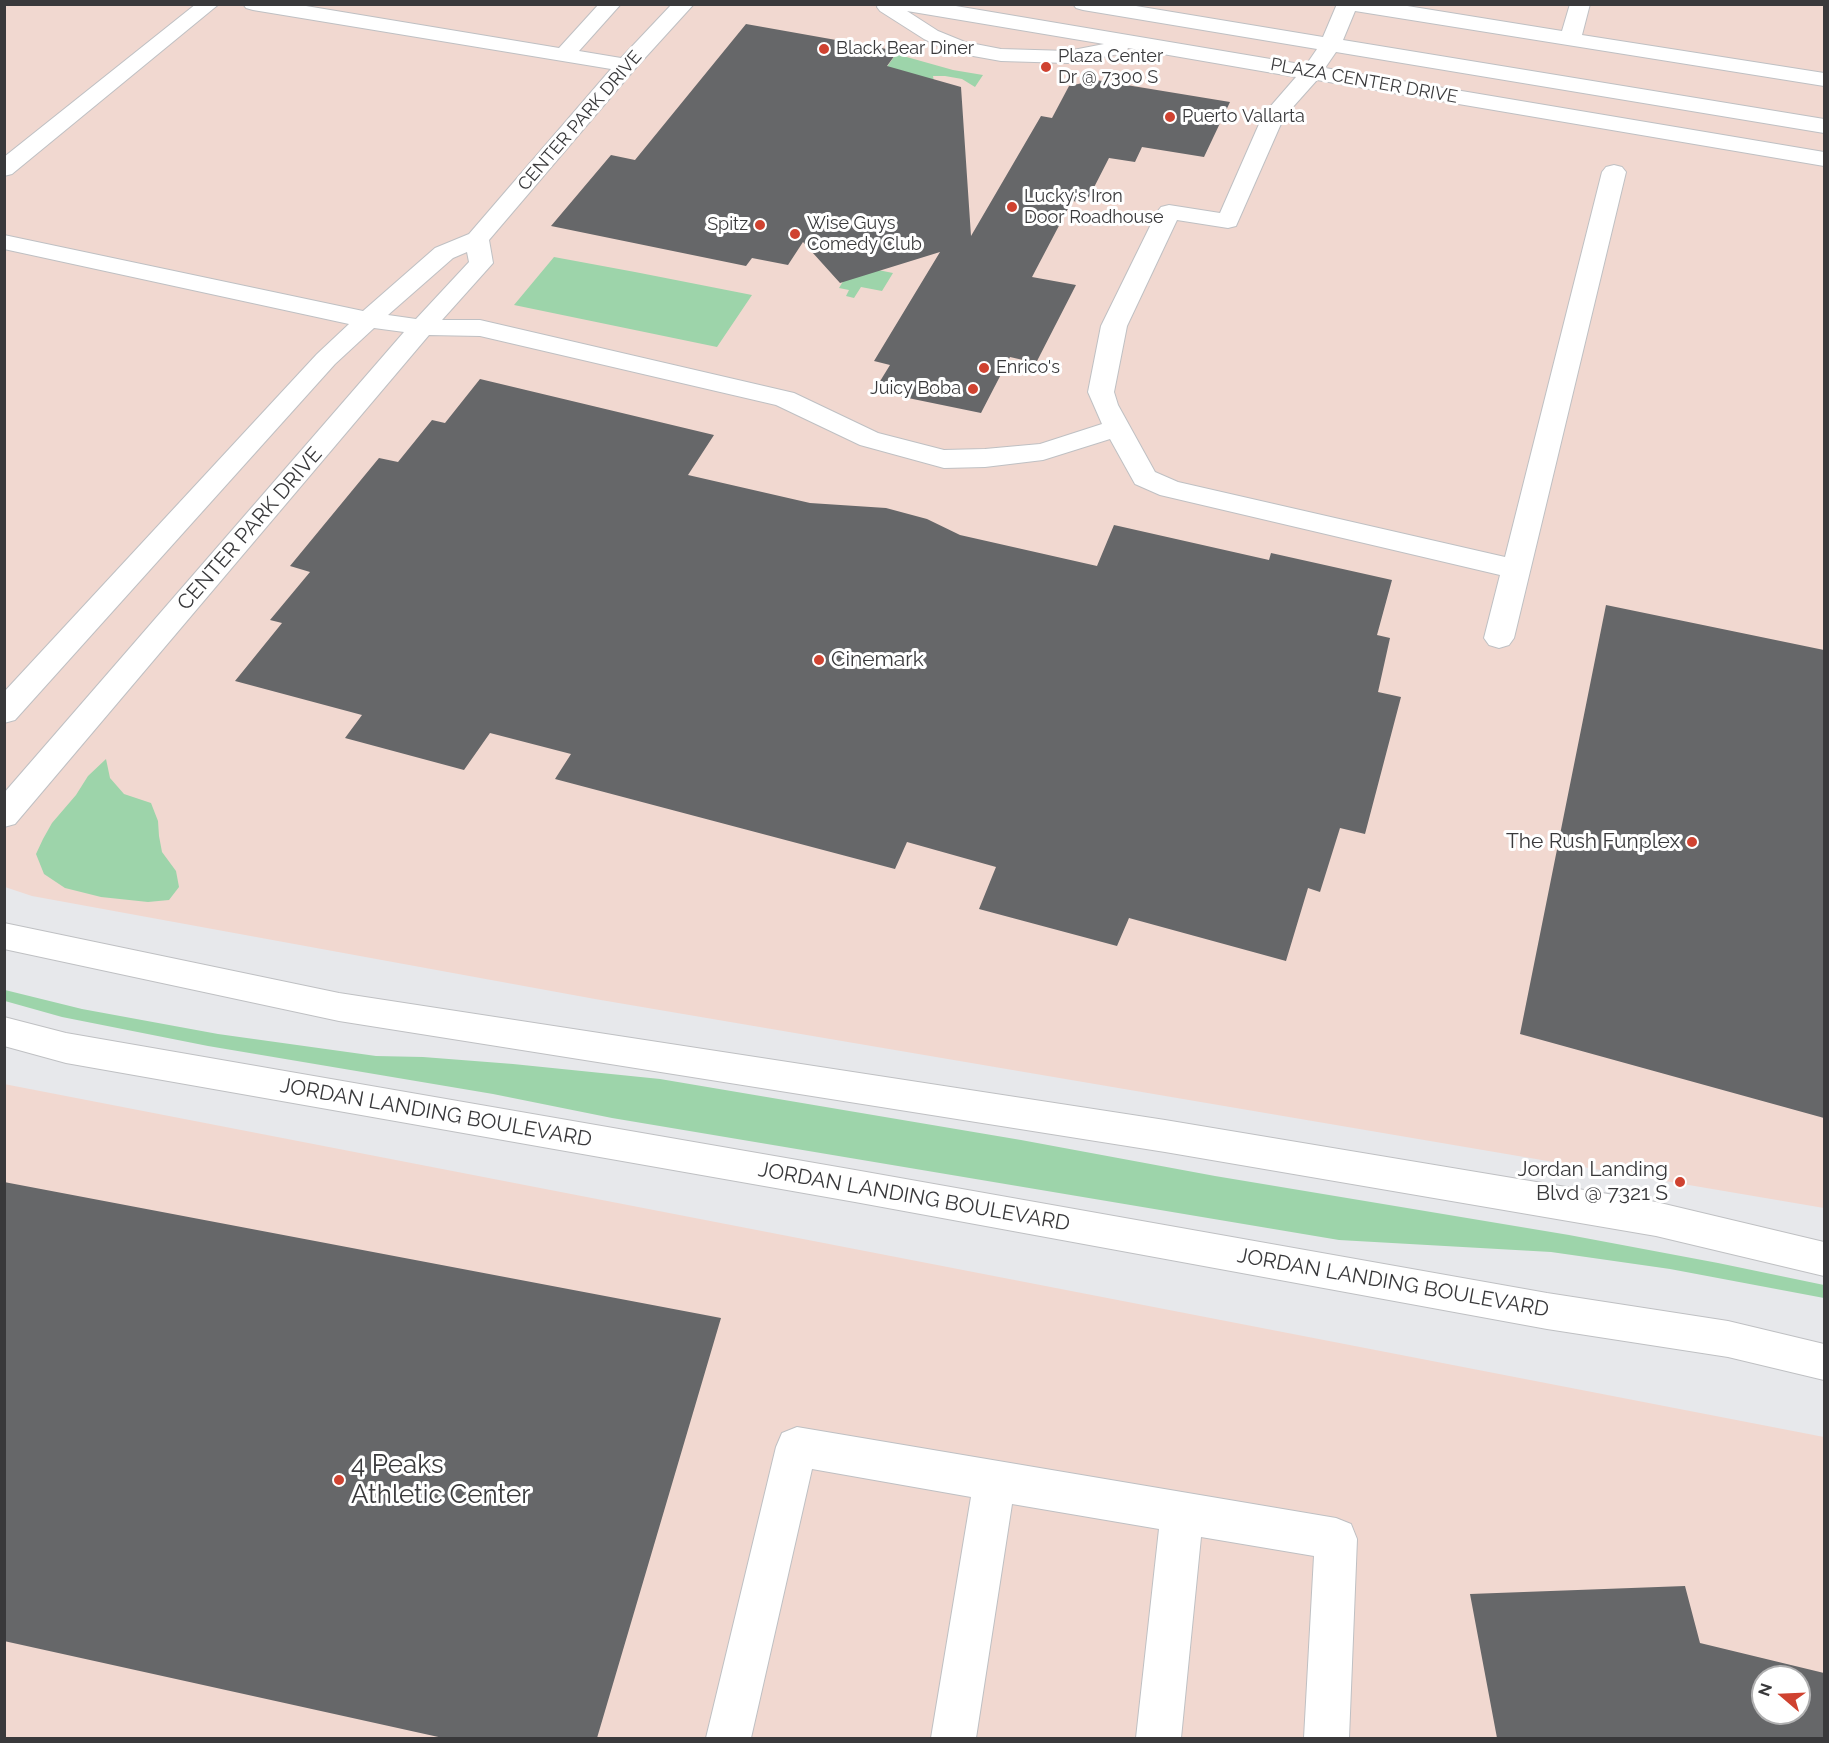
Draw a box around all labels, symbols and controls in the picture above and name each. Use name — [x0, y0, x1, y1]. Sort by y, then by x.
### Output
place label: Black Bear Diner — [836, 38, 974, 60]
marker: Black Bear Diner — [817, 42, 831, 56]
place label: Plaza Center Dr @ 7300 S — [1058, 46, 1163, 88]
street label: CENTER PARK DRIVE — [513, 47, 647, 195]
street label: PLAZA CENTER DRIVE — [1269, 54, 1459, 108]
marker: Plaza Center Dr @ 7300 S — [1039, 60, 1053, 74]
place label: Puerto Vallarta — [1182, 106, 1305, 128]
marker: Puerto Vallarta — [1163, 110, 1177, 124]
place label: Lucky's Iron Door Roadhouse — [1024, 186, 1164, 228]
marker: Lucky's Iron Door Roadhouse — [1005, 200, 1019, 214]
place label: Wise Guys Comedy Club — [807, 213, 922, 256]
place label: Spitz — [707, 214, 748, 236]
marker: Spitz — [753, 218, 767, 232]
marker: Wise Guys Comedy Club — [788, 227, 802, 241]
place label: Enrico's — [996, 357, 1060, 379]
marker: Enrico's — [977, 361, 991, 375]
place label: Juicy Boba — [870, 378, 961, 400]
marker: Juicy Boba — [966, 382, 980, 396]
street label: CENTER PARK DRIVE — [172, 442, 328, 616]
place label: Cinemark — [831, 647, 924, 673]
marker: Cinemark — [812, 653, 826, 667]
place label: The Rush Funplex — [1506, 829, 1680, 855]
marker: The Rush Funplex — [1685, 835, 1699, 849]
street label: JORDAN LANDING BOULEVARD — [278, 1073, 594, 1153]
street label: JORDAN LANDING BOULEVARD — [756, 1157, 1072, 1237]
place label: Jordan Landing Blvd @ 7321 S — [1518, 1157, 1668, 1207]
marker: Jordan Landing Blvd @ 7321 S — [1673, 1175, 1687, 1189]
street label: JORDAN LANDING BOULEVARD — [1235, 1243, 1551, 1323]
place label: 4 Peaks Athletic Center — [351, 1449, 530, 1510]
marker: 4 Peaks Athletic Center — [332, 1473, 346, 1487]
north arrow — [1751, 1665, 1811, 1725]
text: N — [1754, 1681, 1776, 1698]

